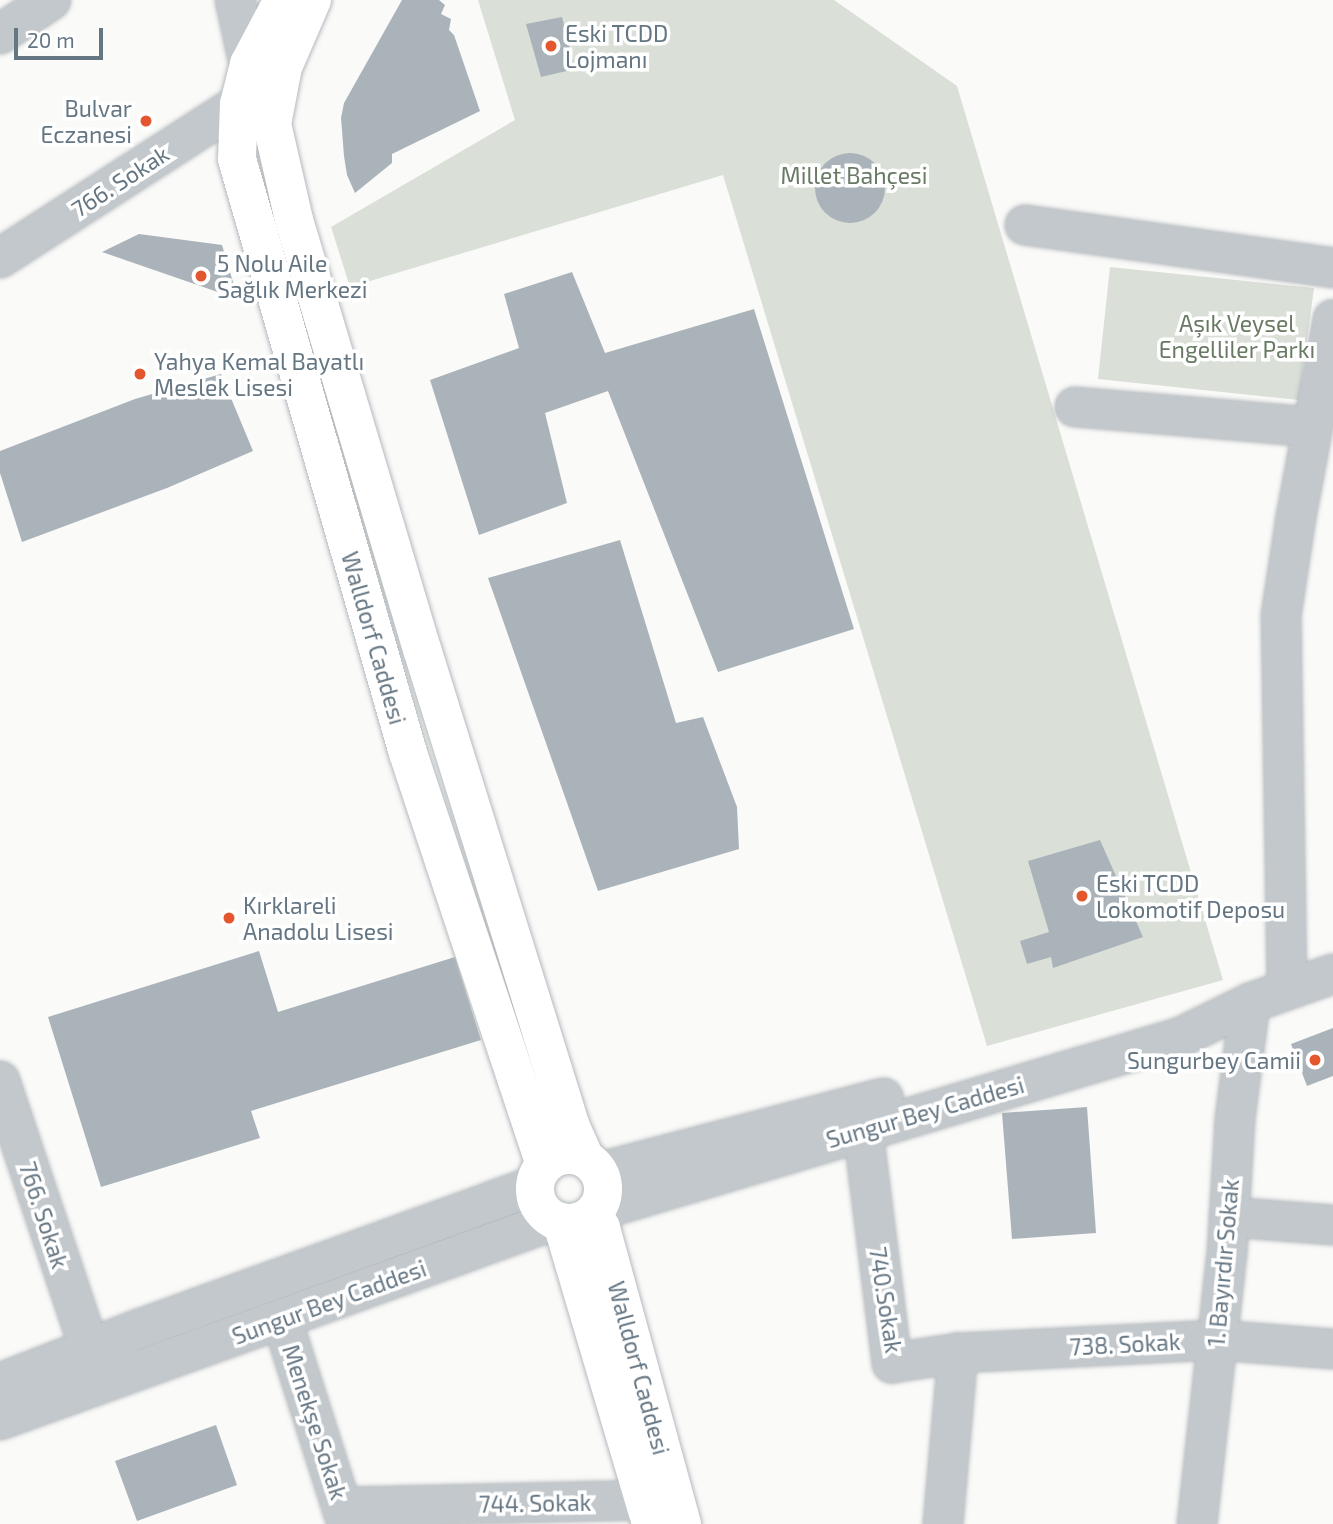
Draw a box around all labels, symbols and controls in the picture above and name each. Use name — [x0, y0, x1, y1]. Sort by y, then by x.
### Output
scale bar — [18, 14, 107, 58]
place label: Eski TCDD Lojmanı — [565, 19, 669, 73]
text: 20 m — [27, 27, 75, 52]
marker: Eski TCDD Lojmanı — [543, 38, 559, 54]
place label: Bulvar Eczanesi — [40, 94, 132, 148]
marker: Bulvar Eczanesi — [138, 113, 154, 129]
street label: 766. Sokak — [66, 139, 174, 223]
park label: Millet Bahçesi — [781, 161, 927, 189]
place label: 5 Nolu Aile Sağlık Merkezi — [217, 249, 368, 303]
marker: 5 Nolu Aile Sağlık Merkezi — [191, 266, 211, 286]
park label: Aşık Veysel Engelliler Parkı — [1159, 309, 1315, 363]
place label: Yahya Kemal Bayatlı Meslek Lisesi — [154, 347, 365, 401]
marker: Yahya Kemal Bayatlı Meslek Lisesi — [132, 366, 148, 382]
street label: Walldorf Caddesi — [336, 548, 412, 728]
place label: Eski TCDD Lokomotif Deposu — [1096, 869, 1286, 923]
marker: Eski TCDD Lokomotif Deposu — [1074, 888, 1090, 904]
place label: Kırklareli Anadolu Lisesi — [243, 891, 394, 945]
marker: Kırklareli Anadolu Lisesi — [221, 910, 237, 926]
place label: Sungurbey Camii — [1126, 1046, 1301, 1074]
marker: Sungurbey Camii — [1307, 1052, 1323, 1068]
street label: Sungur Bey Caddesi — [823, 1070, 1027, 1154]
street label: 766. Sokak — [14, 1158, 74, 1272]
street label: 1. Bayırdır Sokak — [1202, 1178, 1244, 1348]
street label: 740.Sokak — [864, 1245, 908, 1355]
street label: Sungur Bey Caddesi — [228, 1254, 430, 1350]
street label: Walldorf Caddesi — [603, 1278, 675, 1458]
street label: 738. Sokak — [1069, 1327, 1181, 1361]
street label: Menekşe Sokak — [277, 1341, 353, 1503]
street label: 744. Sokak — [479, 1488, 591, 1518]

